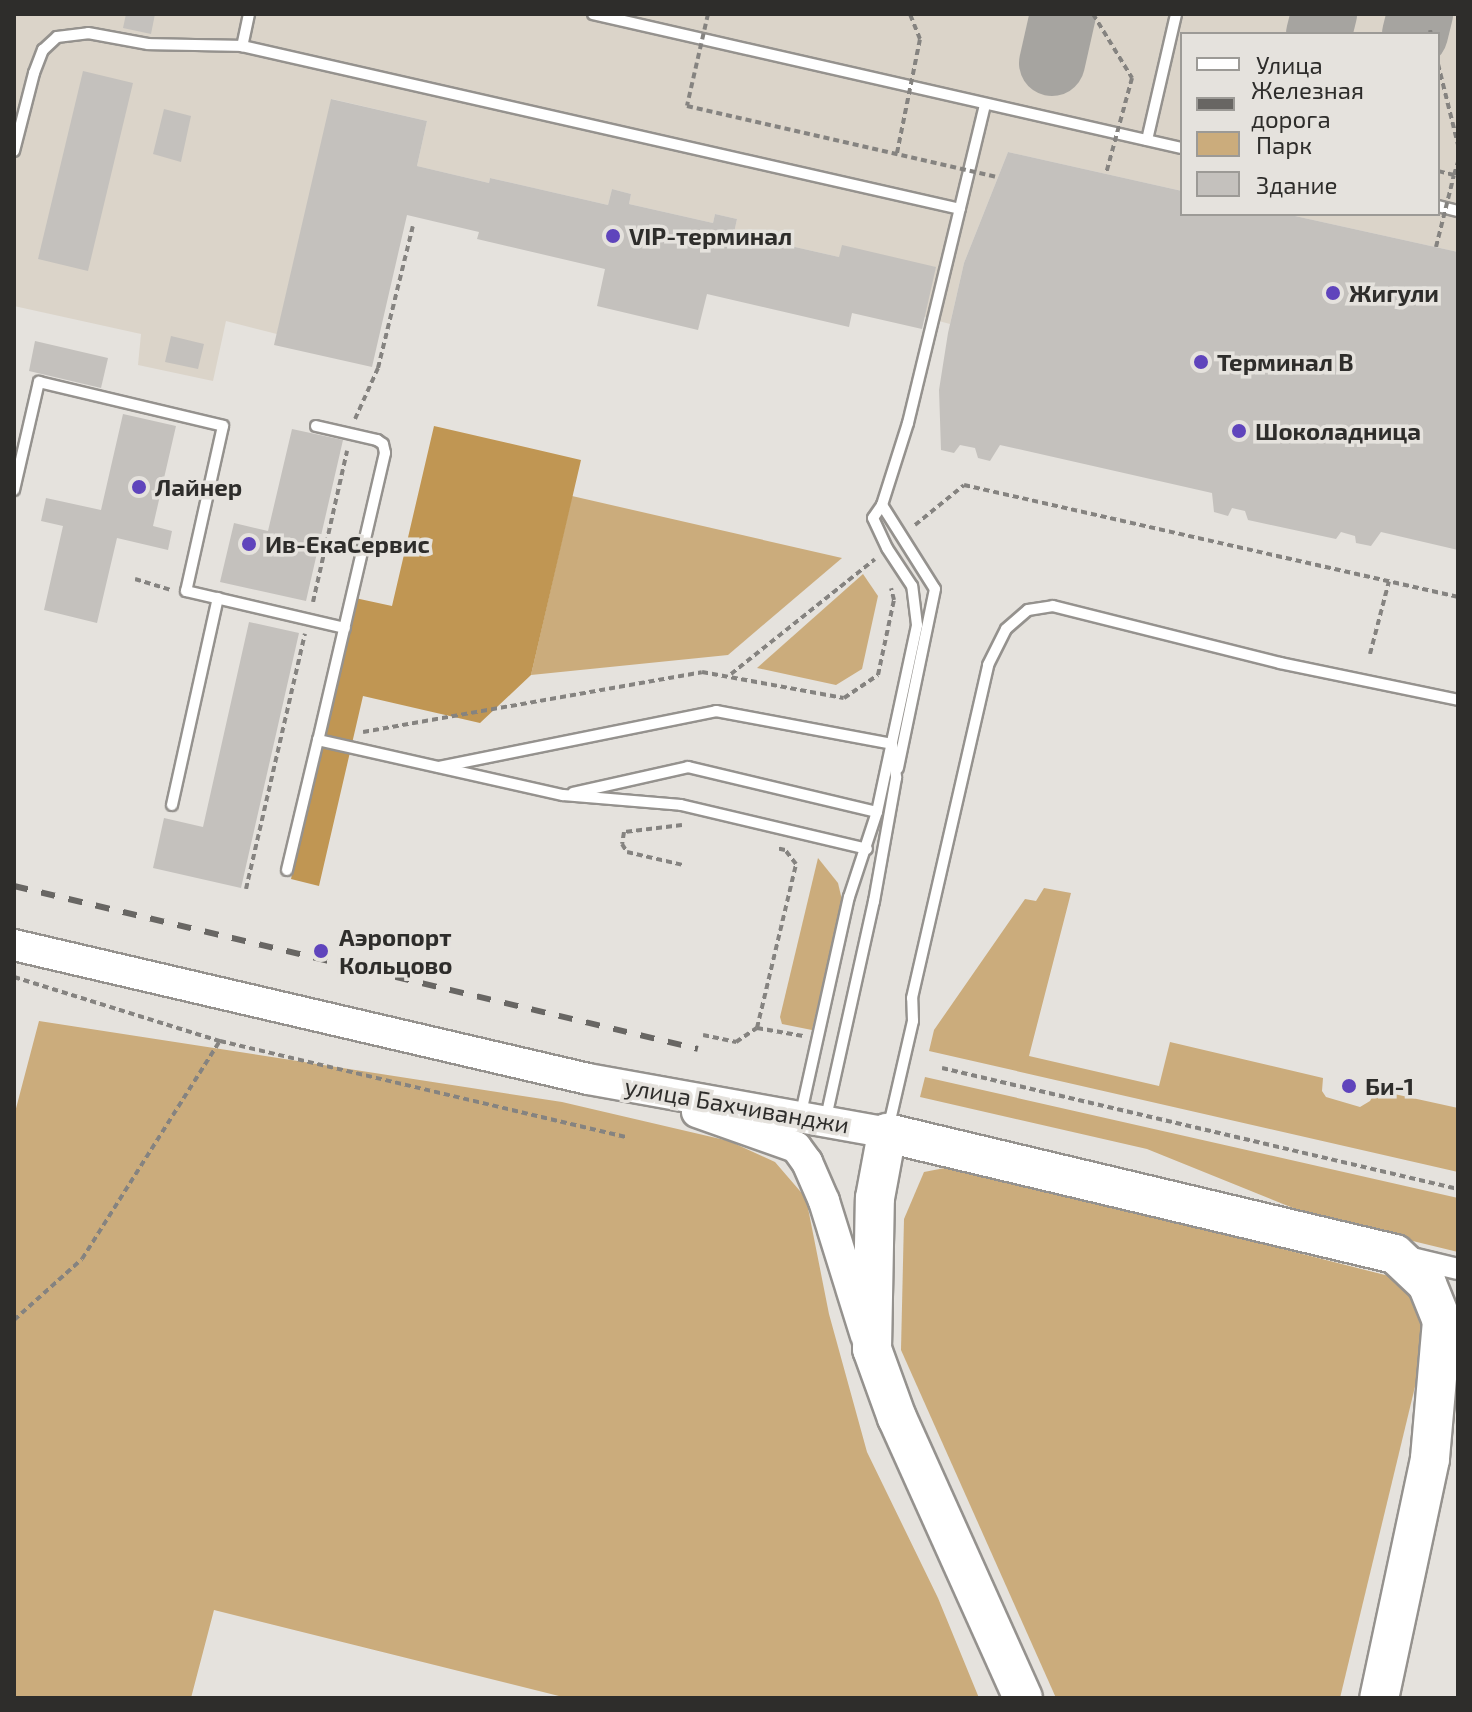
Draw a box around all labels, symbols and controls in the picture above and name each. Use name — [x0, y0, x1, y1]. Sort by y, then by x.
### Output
legend — [1180, 32, 1440, 216]
text: Улица — [1256, 50, 1323, 79]
text: Железная дорога — [1251, 75, 1364, 133]
text: Парк — [1256, 130, 1312, 159]
text: Здание — [1256, 170, 1338, 199]
place label: VIP-терминал — [629, 222, 792, 250]
marker: VIP-терминал — [604, 227, 622, 245]
place label: Жигули — [1349, 279, 1439, 307]
marker: Жигули — [1324, 284, 1342, 302]
place label: Терминал B — [1217, 348, 1354, 376]
marker: Терминал B — [1192, 353, 1210, 371]
place label: Шоколадница — [1255, 417, 1421, 445]
marker: Шоколадница — [1230, 422, 1248, 440]
place label: Лайнер — [155, 473, 242, 501]
marker: Лайнер — [130, 478, 148, 496]
place label: Ив-ЕкаСервис — [265, 530, 430, 558]
marker: Ив-ЕкаСервис — [240, 535, 258, 553]
place label: Аэропорт Кольцово — [339, 923, 453, 979]
marker: Аэропорт Кольцово — [310, 940, 332, 962]
street label: улица Бахчиванджи — [623, 1071, 851, 1139]
place label: Би-1 — [1365, 1072, 1414, 1100]
marker: Би-1 — [1340, 1077, 1358, 1095]

